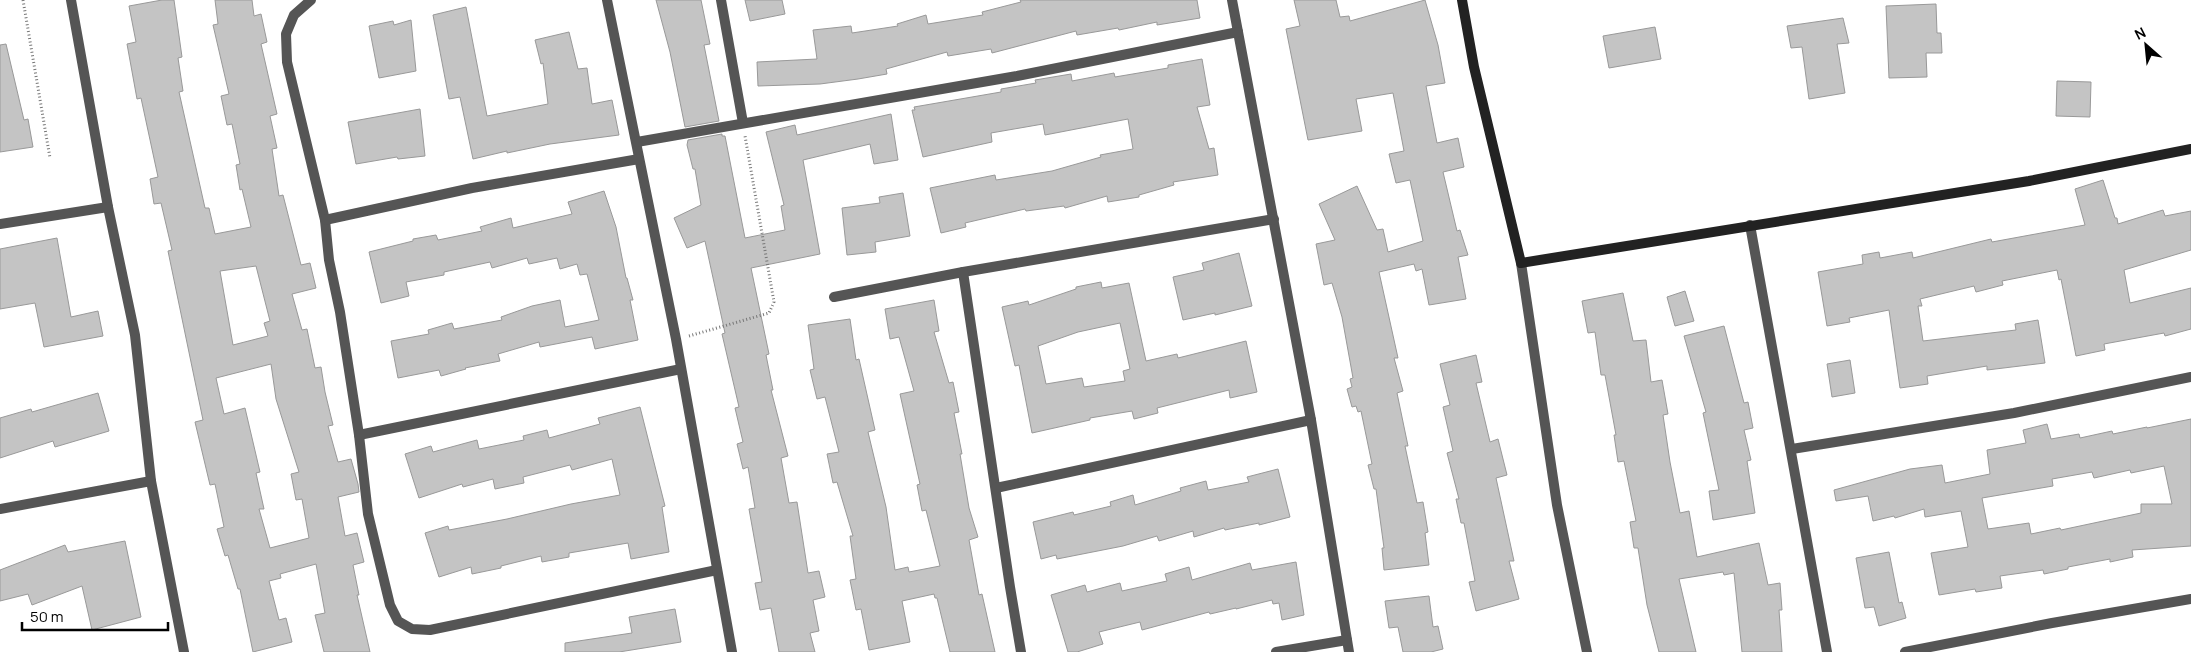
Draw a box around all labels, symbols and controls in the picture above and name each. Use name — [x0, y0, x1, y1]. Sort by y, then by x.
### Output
north arrow — [2121, 20, 2171, 70]
text: N — [2131, 22, 2149, 44]
scale bar — [22, 600, 169, 632]
text: 50 m — [30, 606, 64, 627]

